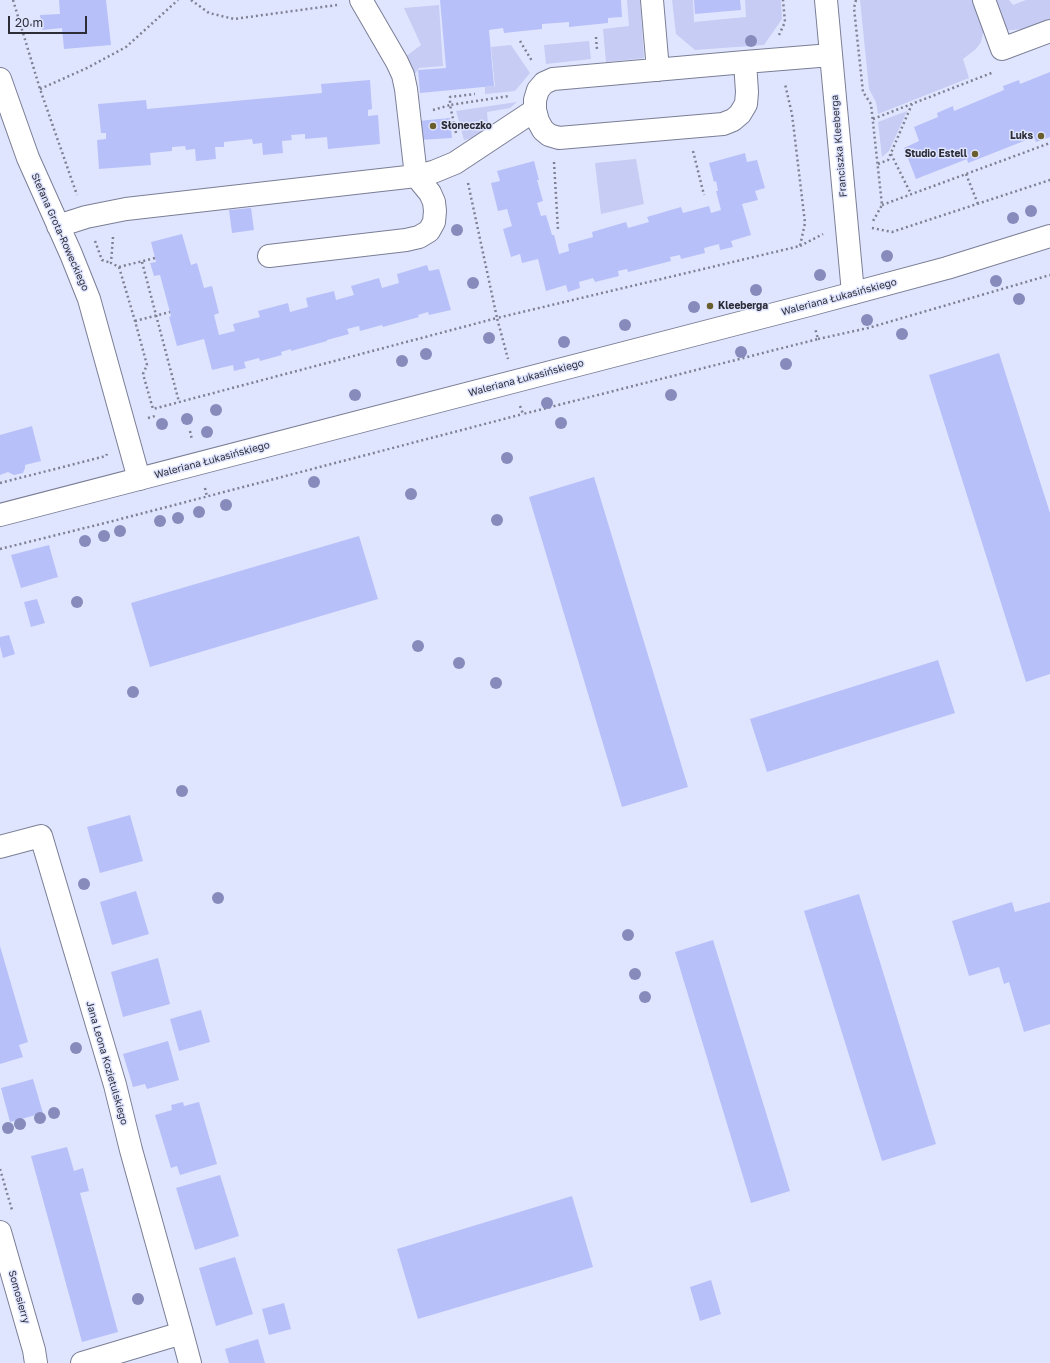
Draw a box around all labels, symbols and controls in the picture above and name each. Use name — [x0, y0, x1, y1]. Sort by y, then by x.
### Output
scale bar — [10, 8, 89, 34]
text: 20 m — [15, 15, 43, 30]
street label: Franciszka Kleeberga — [829, 94, 849, 198]
place label: Słoneczko — [441, 120, 492, 132]
marker: Słoneczko — [428, 121, 438, 131]
place label: Luks — [1010, 130, 1033, 142]
marker: Luks — [1036, 131, 1046, 141]
place label: Studio Estell — [905, 148, 967, 160]
marker: Studio Estell — [970, 149, 980, 159]
street label: Stefana Grota-Roweckiego — [29, 171, 91, 293]
street label: Waleriana Łukasińskiego — [780, 276, 898, 318]
place label: Kleeberga — [718, 300, 768, 312]
marker: Kleeberga — [705, 301, 715, 311]
street label: Waleriana Łukasińskiego — [467, 357, 585, 399]
street label: Waleriana Łukasińskiego — [153, 439, 271, 481]
street label: Jana Leona Kozietulskiego — [84, 1000, 130, 1126]
street label: Somosierry — [6, 1269, 32, 1325]

